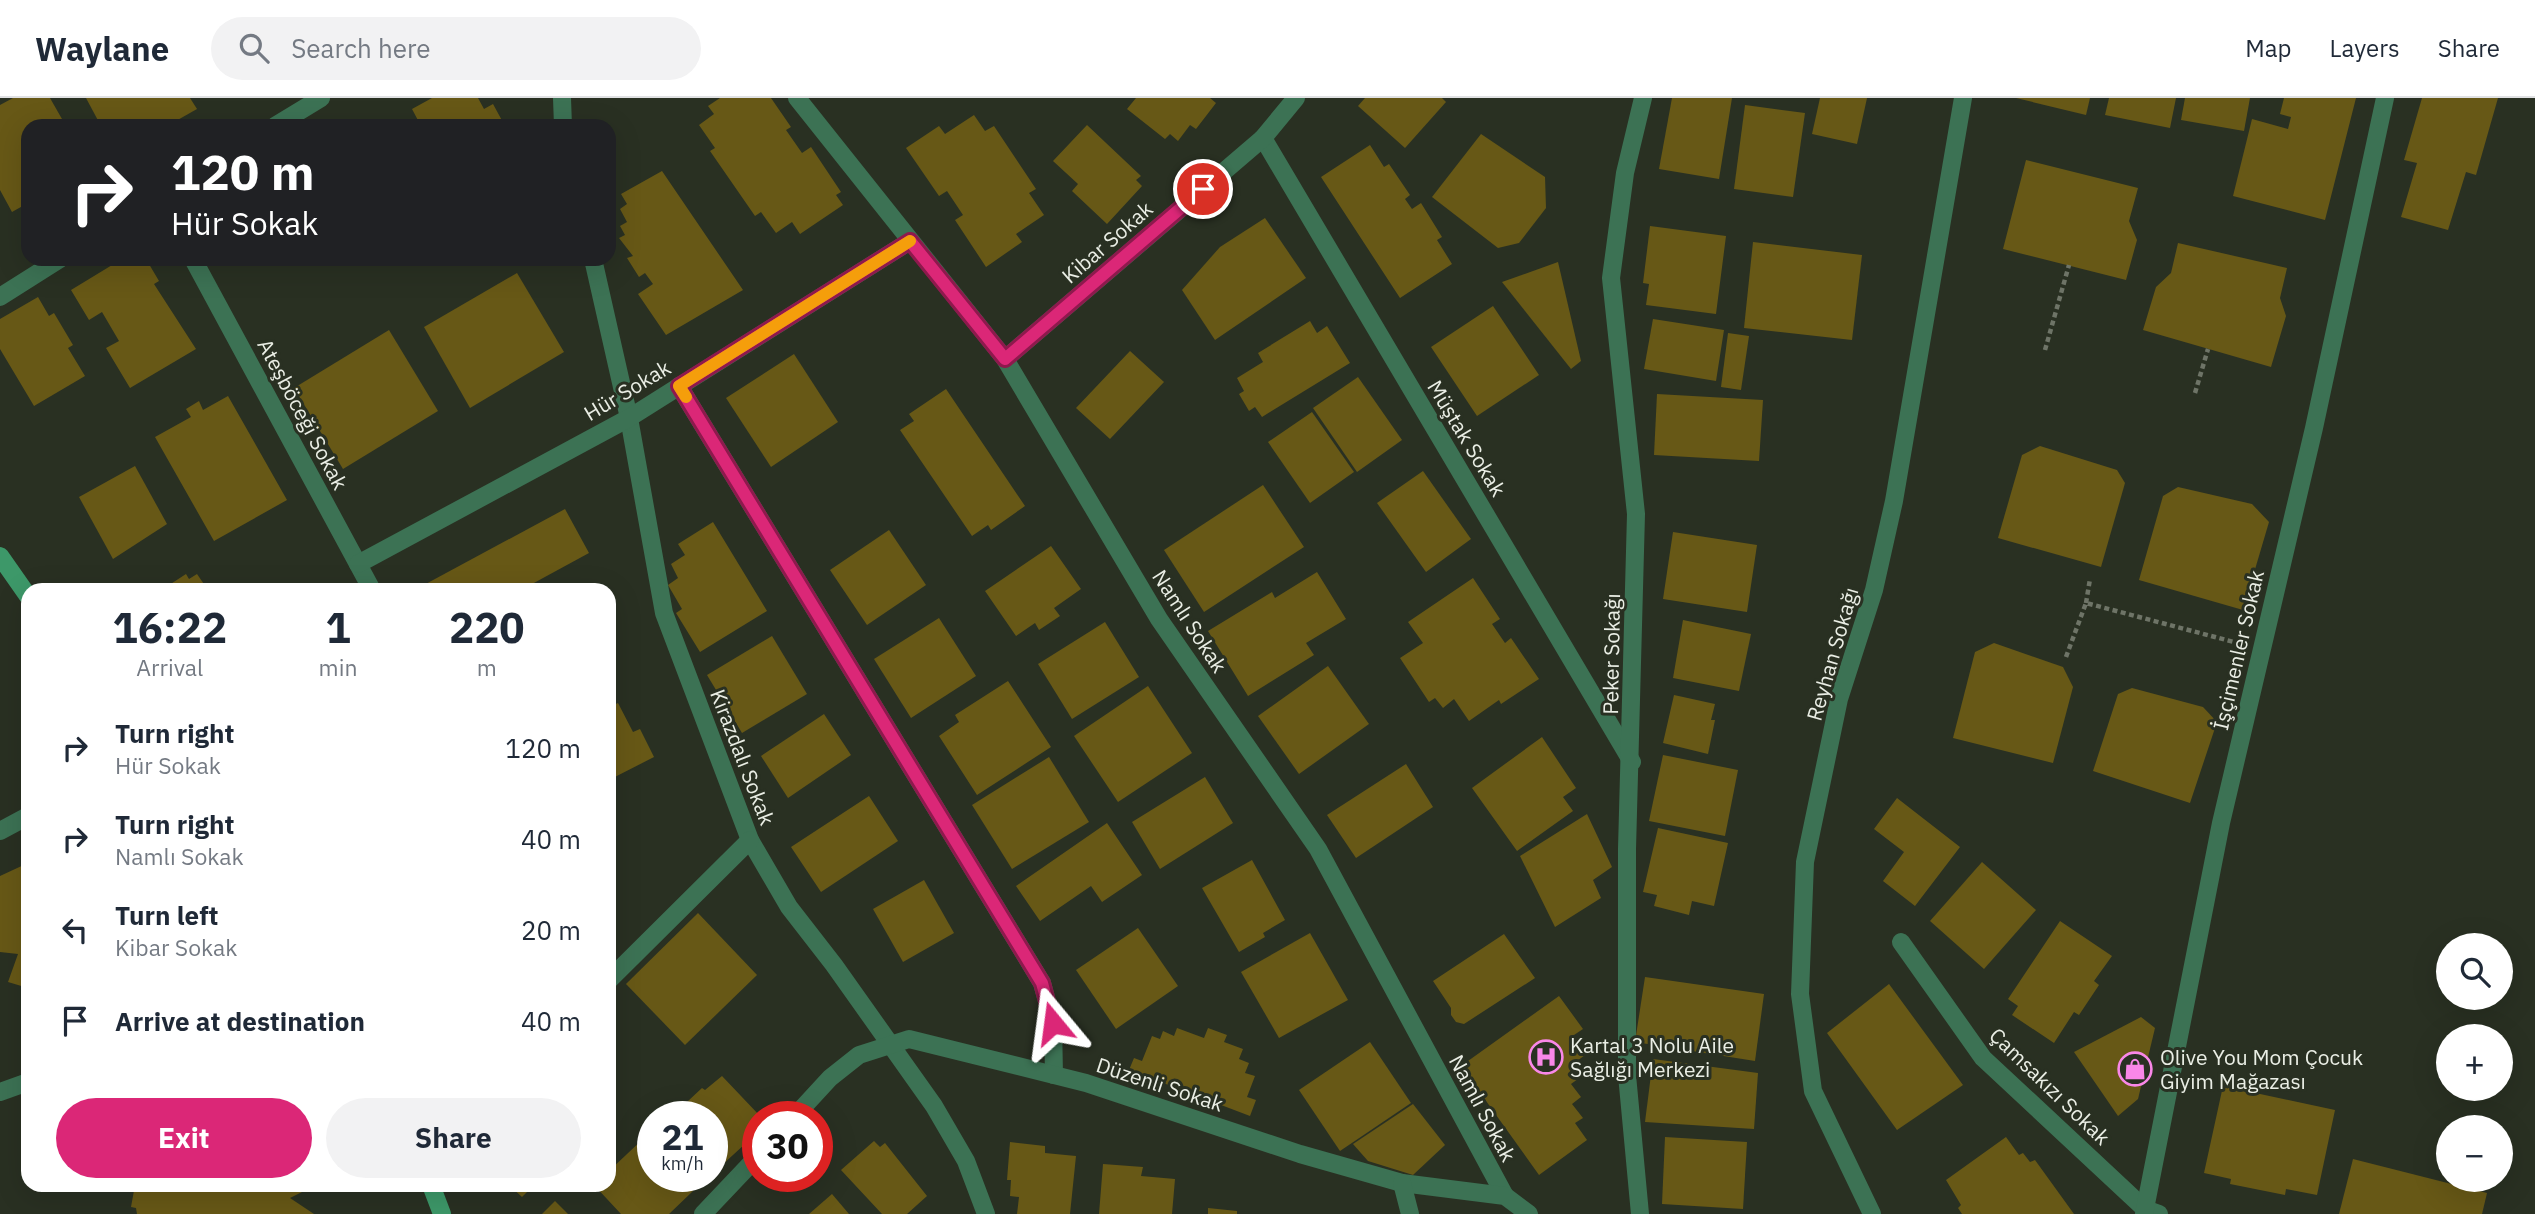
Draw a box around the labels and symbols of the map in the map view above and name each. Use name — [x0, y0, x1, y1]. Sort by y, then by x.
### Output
pin — [1173, 159, 1233, 219]
street label: Kibar Sokak — [1056, 195, 1158, 289]
street label: Ateşböceği Sokak — [251, 334, 355, 494]
street label: Hür Sokak — [578, 353, 676, 427]
street label: Müştak Sokak — [1421, 375, 1513, 501]
street label: Namlı Sokak — [1146, 564, 1234, 678]
street label: İşçimenler Sokak — [2206, 567, 2270, 733]
street label: Reyhan Sokağı — [1800, 584, 1864, 724]
street label: Peker Sokağı — [1596, 593, 1626, 715]
street label: Kirazdalı Sokak — [704, 685, 782, 829]
position arrow — [1016, 986, 1090, 1060]
street label: Çamsakızı Sokak — [1984, 1021, 2116, 1151]
place label: Kartal 3 Nolu Aile Sağlığı Merkezi — [1570, 1031, 1734, 1083]
hospital icon: Kartal 3 Nolu Aile Sağlığı Merkezi — [1527, 1038, 1565, 1076]
place label: Olive You Mom Çocuk Giyim Mağazası — [2160, 1043, 2363, 1095]
street label: Düzenli Sokak — [1093, 1050, 1227, 1118]
street label: Namlı Sokak — [1443, 1050, 1523, 1166]
shop icon: Olive You Mom Çocuk Giyim Mağazası — [2116, 1050, 2154, 1088]
speed limit sign: 30 — [742, 1101, 833, 1192]

